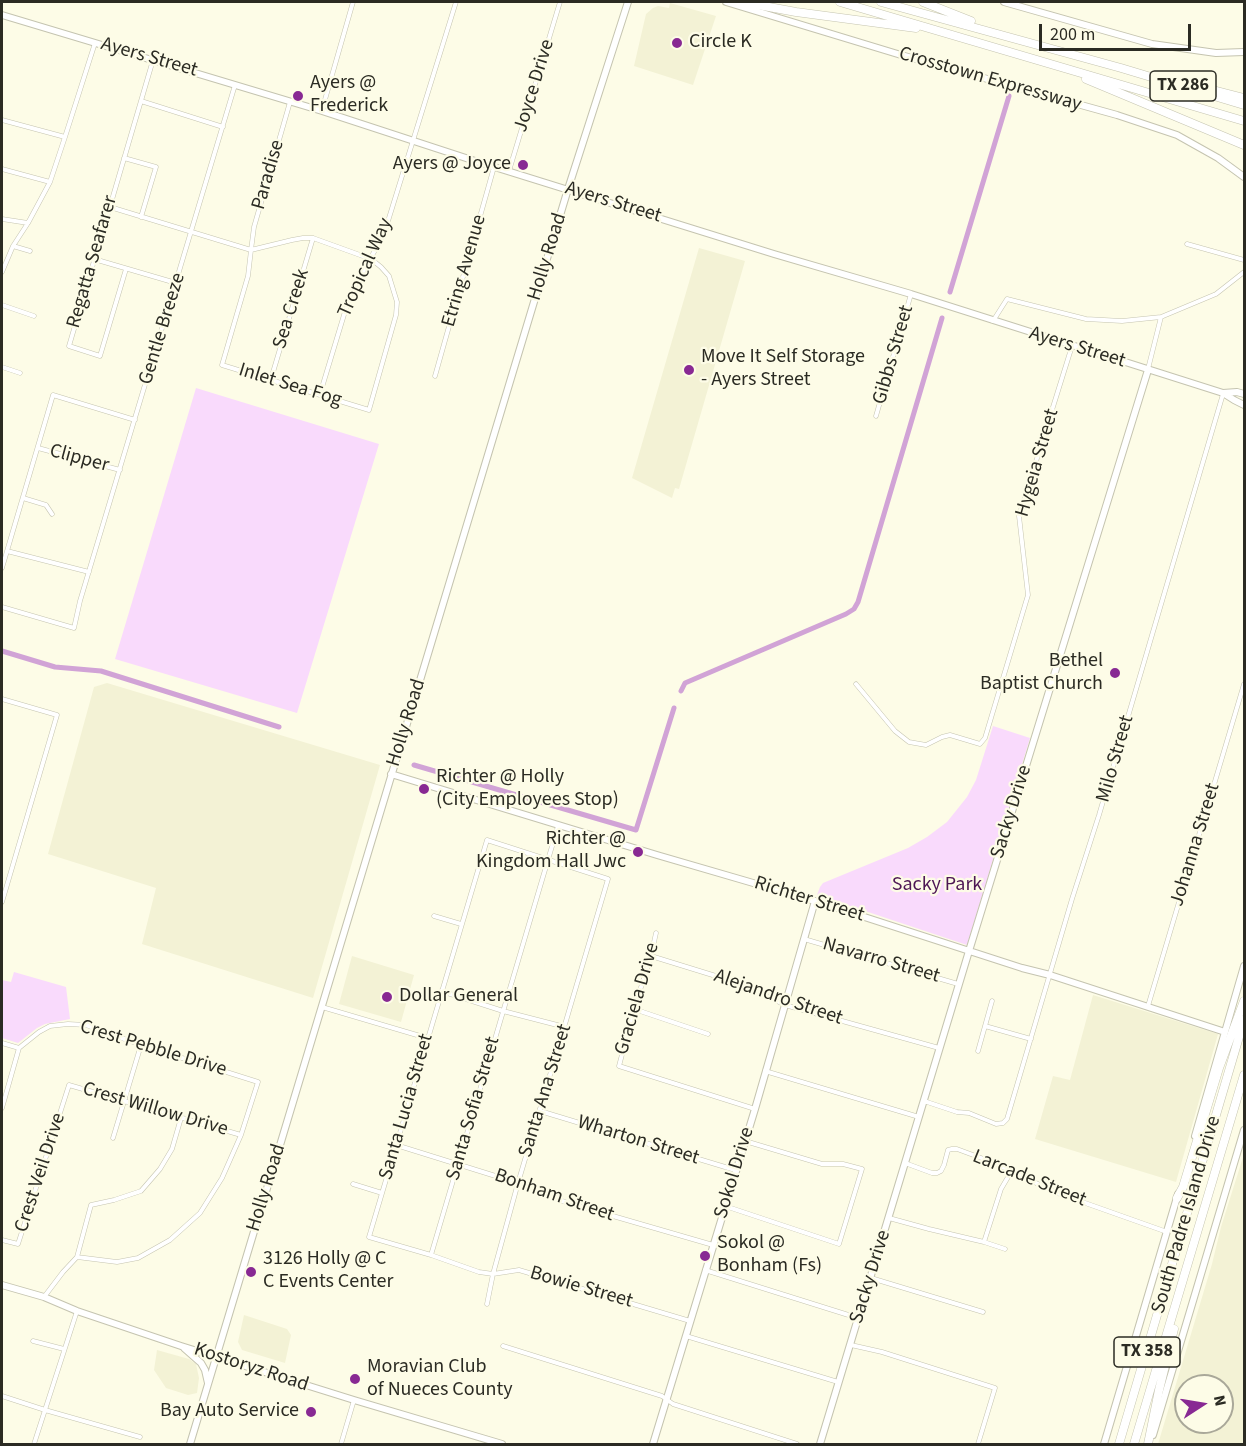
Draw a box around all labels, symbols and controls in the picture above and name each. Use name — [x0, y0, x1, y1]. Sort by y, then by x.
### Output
scale bar — [1042, 12, 1194, 50]
text: 200 m — [1050, 22, 1095, 47]
place label: Circle K — [689, 31, 752, 55]
street label: Ayers Street — [98, 33, 200, 83]
marker: Circle K — [670, 36, 684, 50]
street label: Joyce Drive — [510, 37, 560, 135]
street label: Crosstown Expressway — [896, 42, 1084, 118]
road number: TX 286 — [1150, 71, 1216, 101]
place label: Ayers @ Frederick — [310, 72, 388, 119]
marker: Ayers @ Frederick — [291, 89, 305, 103]
street label: Paradise — [248, 137, 290, 213]
place label: Ayers @ Joyce — [393, 153, 511, 177]
marker: Ayers @ Joyce — [516, 158, 530, 172]
street label: Ayers Street — [562, 177, 664, 229]
street label: Regatta Seafarer — [63, 193, 123, 331]
street label: Holly Road — [523, 210, 573, 304]
street label: Etring Avenue — [438, 212, 492, 330]
street label: Tropical Way — [333, 215, 399, 321]
street label: Sea Creek — [268, 266, 316, 352]
street label: Gentle Breeze — [135, 270, 191, 388]
street label: Gibbs Street — [868, 303, 920, 407]
street label: Ayers Street — [1026, 322, 1128, 374]
place label: Move It Self Storage - Ayers Street — [701, 346, 865, 393]
street label: Inlet Sea Fog — [235, 359, 345, 413]
marker: Move It Self Storage - Ayers Street — [682, 363, 696, 377]
street label: Hygeia Street — [1011, 406, 1065, 520]
street label: Clipper — [47, 440, 111, 478]
place label: Bethel Baptist Church — [980, 650, 1103, 697]
marker: Bethel Baptist Church — [1108, 666, 1122, 680]
street label: Holly Road — [382, 676, 432, 770]
street label: Milo Street — [1092, 713, 1140, 805]
street label: Sacky Drive — [986, 762, 1038, 862]
place label: Richter @ Holly (City Employees Stop) — [436, 766, 619, 813]
street label: Johanna Street — [1166, 781, 1226, 909]
marker: Richter @ Holly (City Employees Stop) — [417, 782, 431, 796]
place label: Richter @ Kingdom Hall Jwc — [476, 828, 626, 875]
marker: Richter @ Kingdom Hall Jwc — [631, 845, 645, 859]
street label: Richter Street — [751, 872, 867, 928]
park label: Sacky Park — [892, 874, 982, 898]
street label: Navarro Street — [820, 933, 942, 989]
street label: Graciela Drive — [611, 940, 665, 1058]
street label: Alejandro Street — [710, 965, 846, 1031]
place label: Dollar General — [399, 985, 518, 1009]
marker: Dollar General — [380, 990, 394, 1004]
street label: Crest Pebble Drive — [77, 1015, 229, 1083]
street label: Santa Ana Street — [514, 1021, 578, 1161]
street label: Santa Lucia Street — [375, 1031, 439, 1183]
street label: Santa Sofia Street — [442, 1034, 506, 1184]
street label: Crest Willow Drive — [80, 1078, 230, 1142]
street label: Crest Veil Drive — [10, 1110, 72, 1236]
street label: Wharton Street — [574, 1111, 702, 1171]
street label: South Padre Island Drive — [1147, 1113, 1227, 1317]
street label: Sokol Drive — [710, 1124, 760, 1222]
street label: Holly Road — [242, 1141, 292, 1235]
street label: Larcade Street — [969, 1145, 1089, 1213]
street label: Bonham Street — [491, 1164, 617, 1228]
street label: Sacky Drive — [845, 1227, 897, 1327]
place label: Sokol @ Bonham (Fs) — [717, 1232, 822, 1279]
place label: 3126 Holly @ C C Events Center — [263, 1248, 393, 1295]
marker: Sokol @ Bonham (Fs) — [698, 1249, 712, 1263]
street label: Bowie Street — [527, 1262, 635, 1314]
marker: 3126 Holly @ C C Events Center — [244, 1265, 258, 1279]
road number: TX 358 — [1114, 1337, 1180, 1367]
street label: Kostoryz Road — [191, 1338, 311, 1398]
place label: Moravian Club of Nueces County — [367, 1356, 513, 1403]
marker: Moravian Club of Nueces County — [348, 1372, 362, 1386]
north arrow — [1174, 1374, 1234, 1434]
text: N — [1208, 1393, 1232, 1408]
place label: Bay Auto Service — [160, 1400, 299, 1424]
marker: Bay Auto Service — [304, 1405, 318, 1419]

